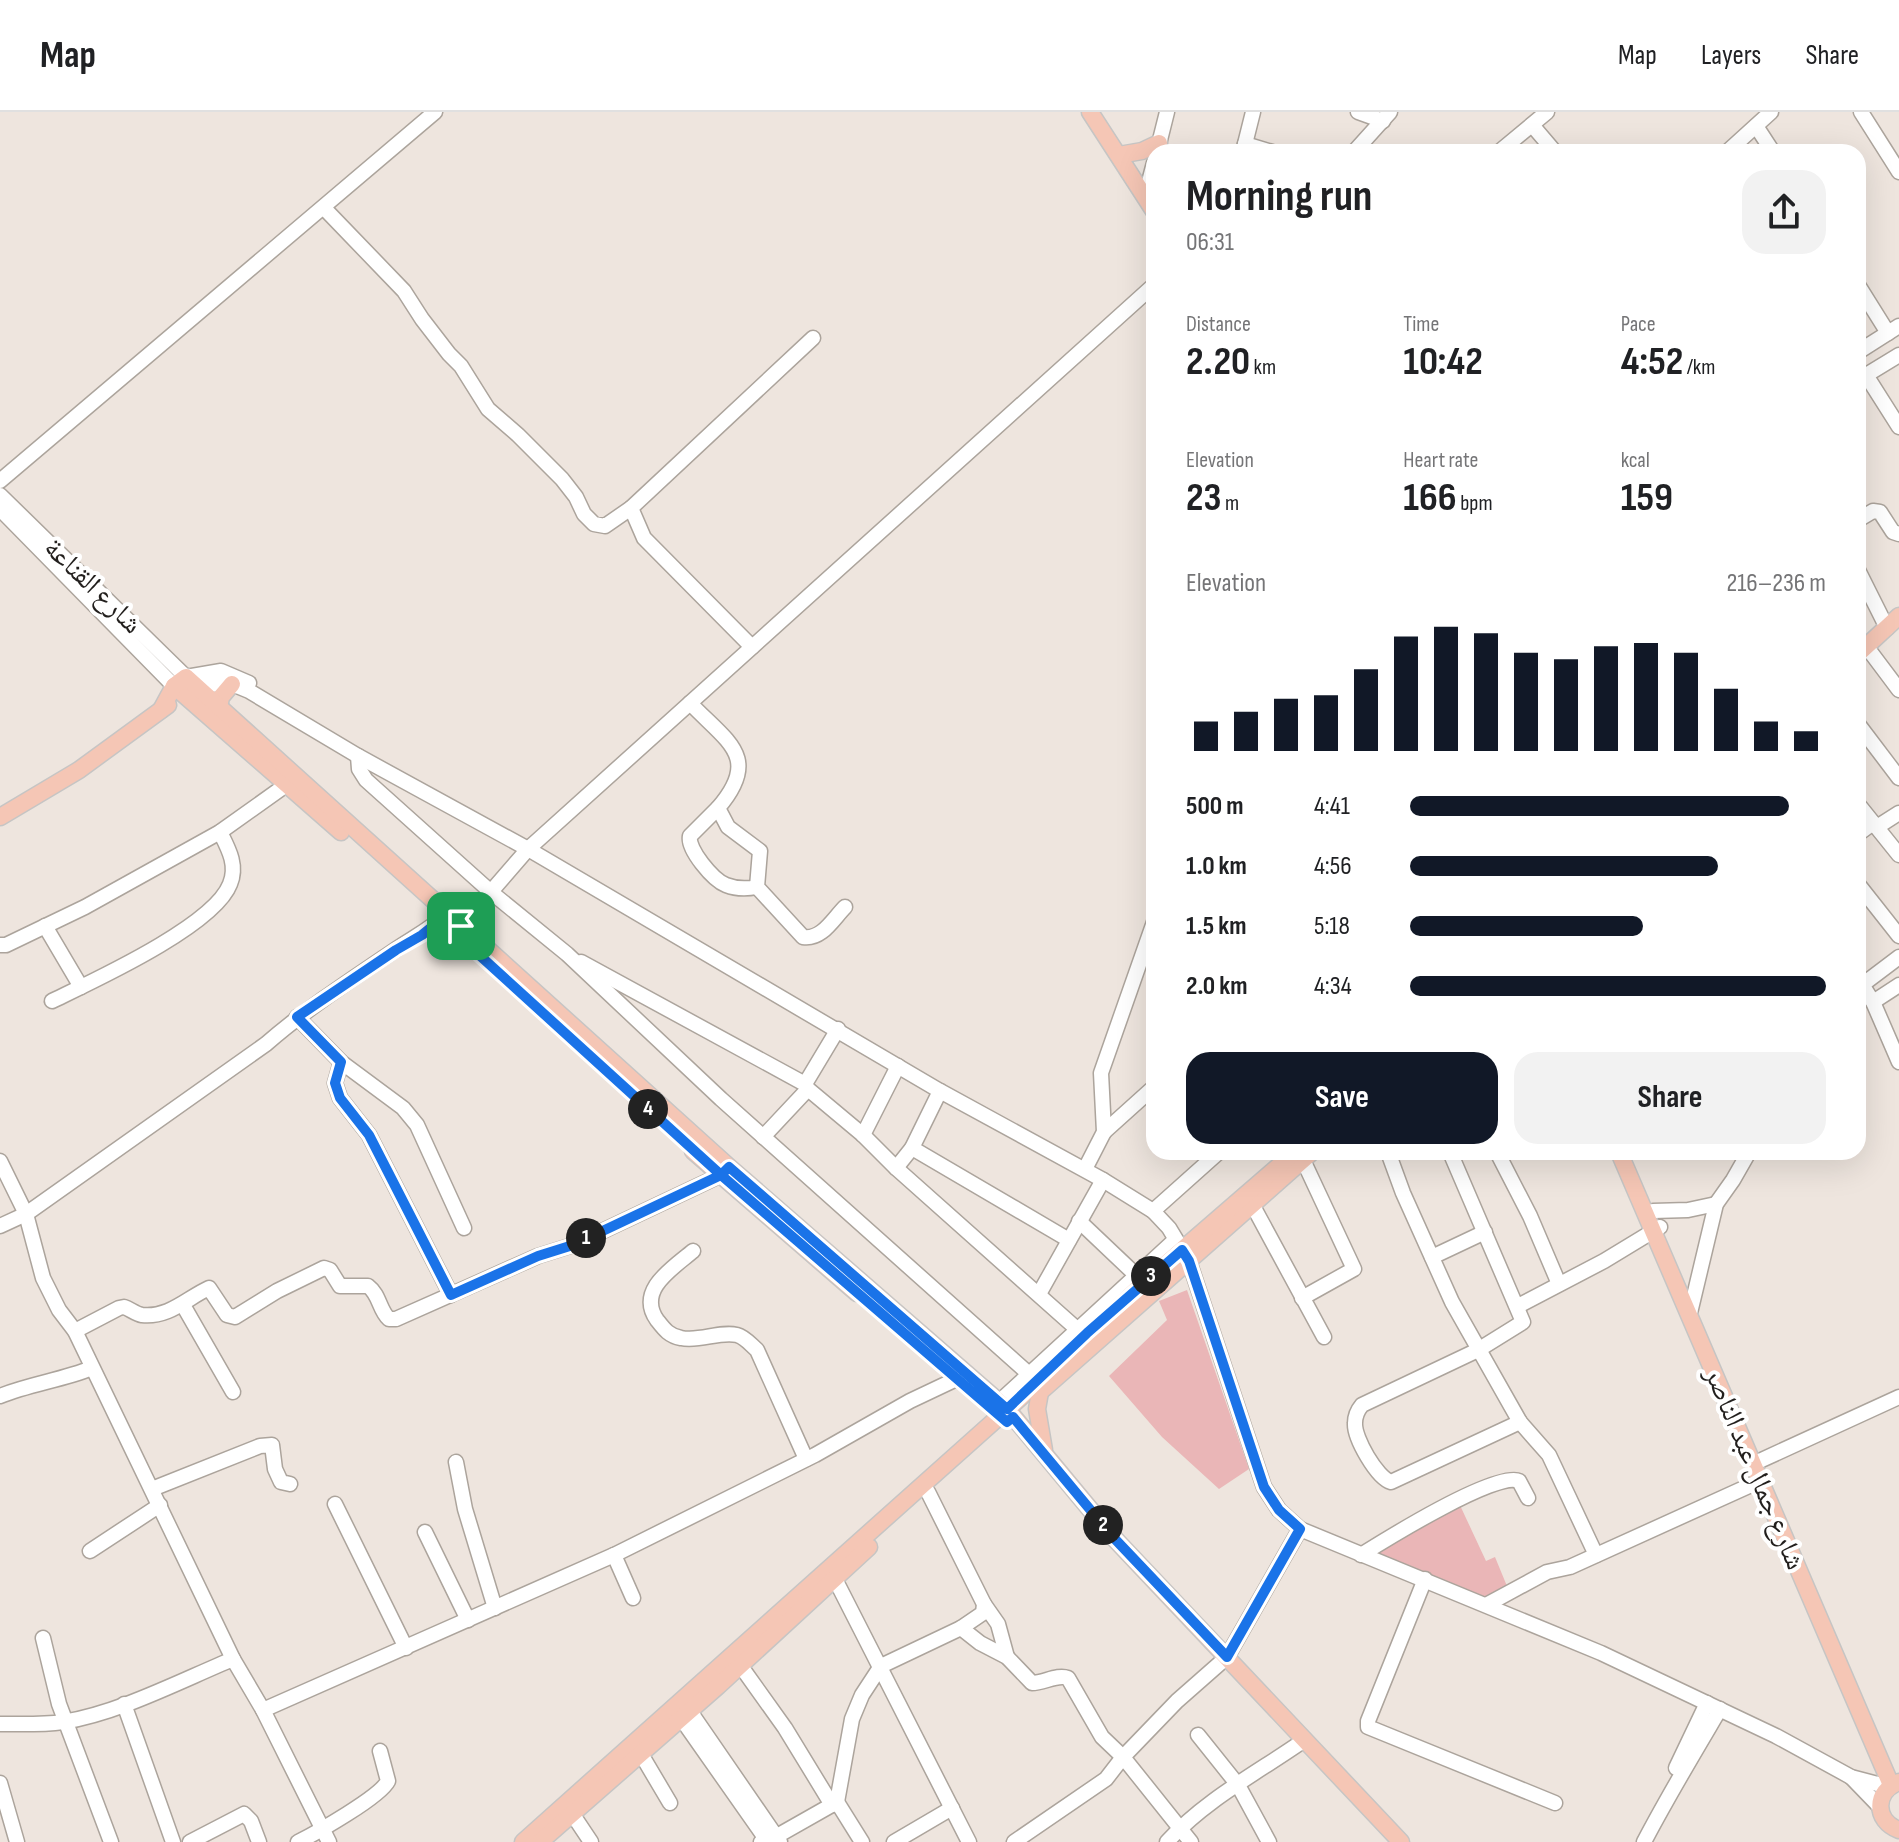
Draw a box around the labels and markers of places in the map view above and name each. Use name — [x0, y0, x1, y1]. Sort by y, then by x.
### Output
pin — [427, 892, 495, 960]
pin: 4 — [628, 1089, 668, 1129]
pin: 1 — [566, 1218, 606, 1258]
pin: 3 — [1131, 1256, 1171, 1296]
pin: 2 — [1083, 1505, 1123, 1545]

